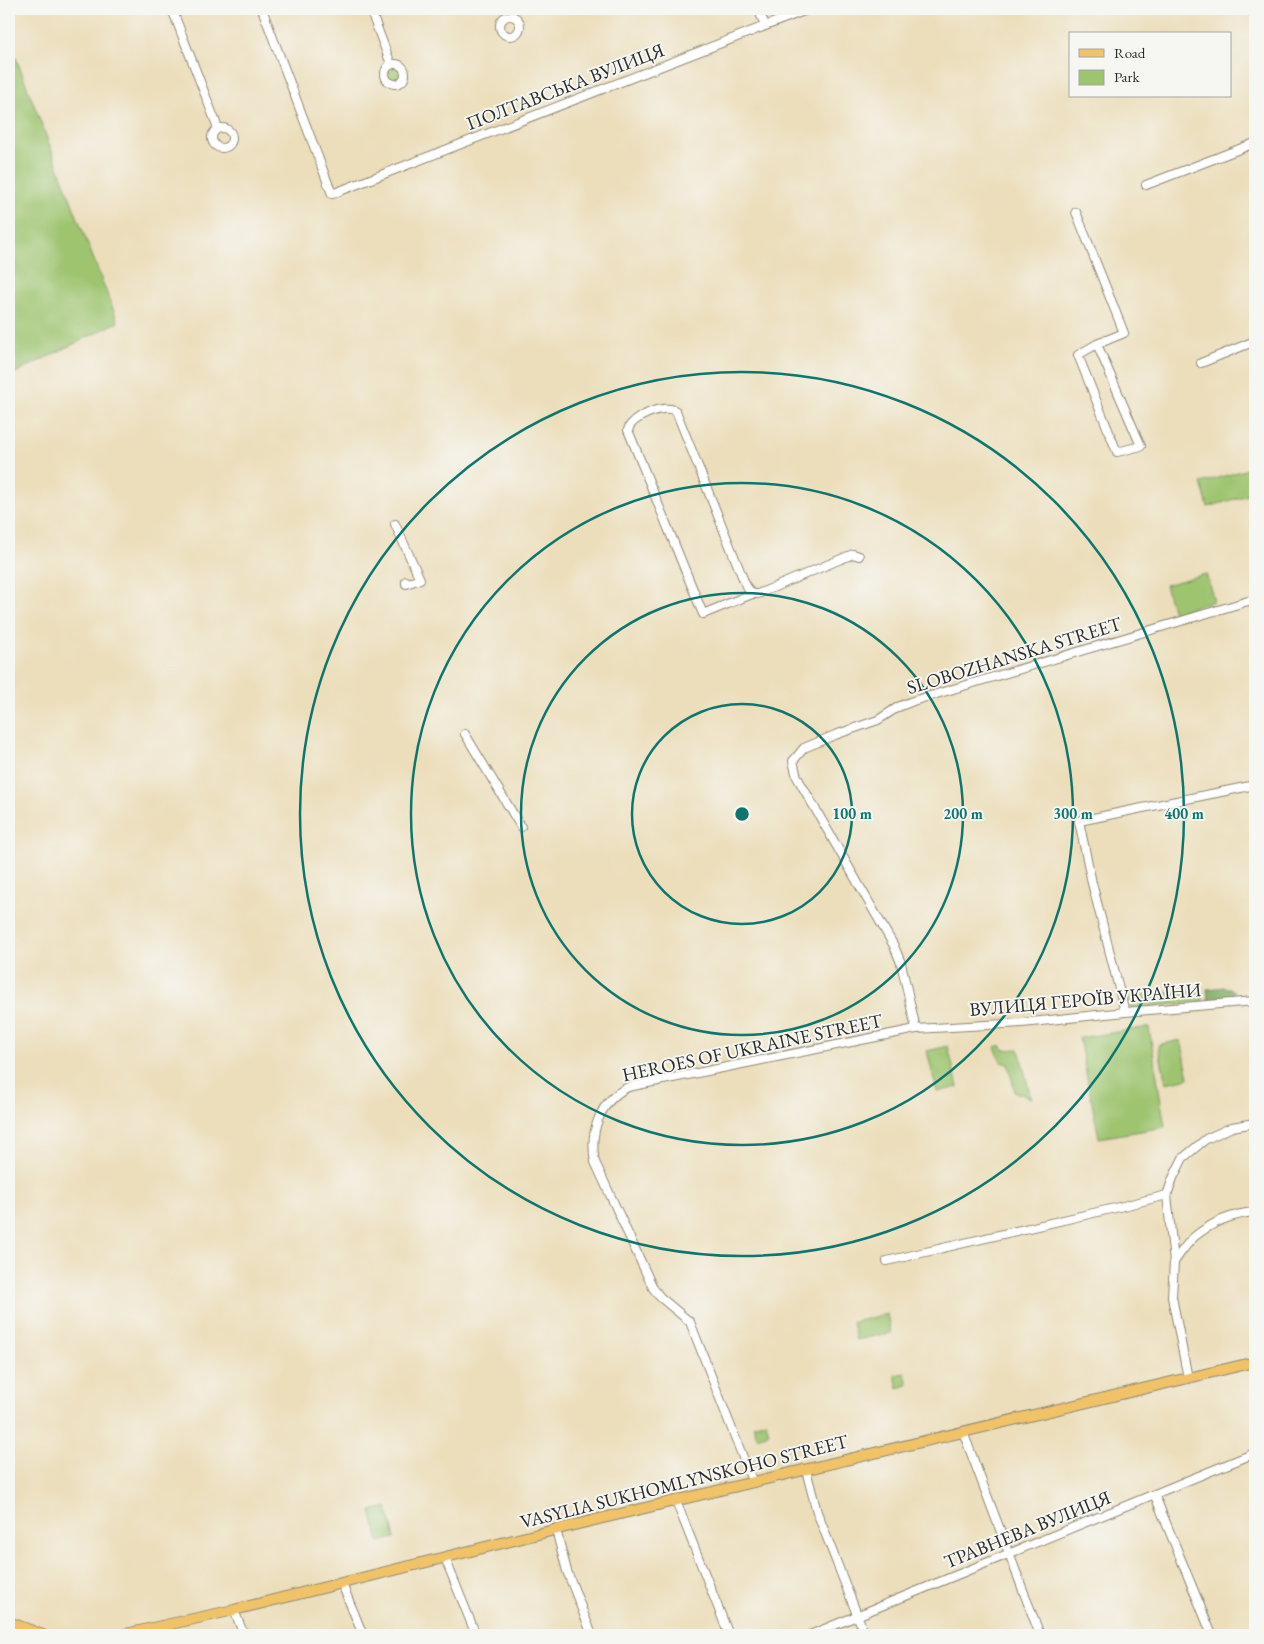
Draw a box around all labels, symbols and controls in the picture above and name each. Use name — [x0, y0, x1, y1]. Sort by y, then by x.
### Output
legend — [1069, 32, 1232, 98]
street label: ПОЛТАВСЬКА ВУЛИЦЯ — [463, 37, 668, 136]
text: Road — [1114, 43, 1146, 62]
text: Park — [1114, 67, 1141, 86]
street label: SLOBOZHANSKA STREET — [904, 611, 1125, 700]
text: 100 m — [832, 804, 872, 823]
text: 200 m — [943, 804, 983, 823]
text: 300 m — [1053, 804, 1093, 823]
text: 400 m — [1164, 804, 1204, 823]
centre of rings — [733, 805, 751, 823]
street label: ВУЛИЦЯ ГЕРОЇВ УКРАЇНИ — [968, 977, 1202, 1022]
street label: HEROES OF UKRAINE STREET — [620, 1008, 885, 1087]
street label: VASYLIA SUKHOMLYNSKOHO STREET — [518, 1429, 851, 1534]
street label: ТРАВНЕВА ВУЛИЦЯ — [940, 1484, 1115, 1574]

